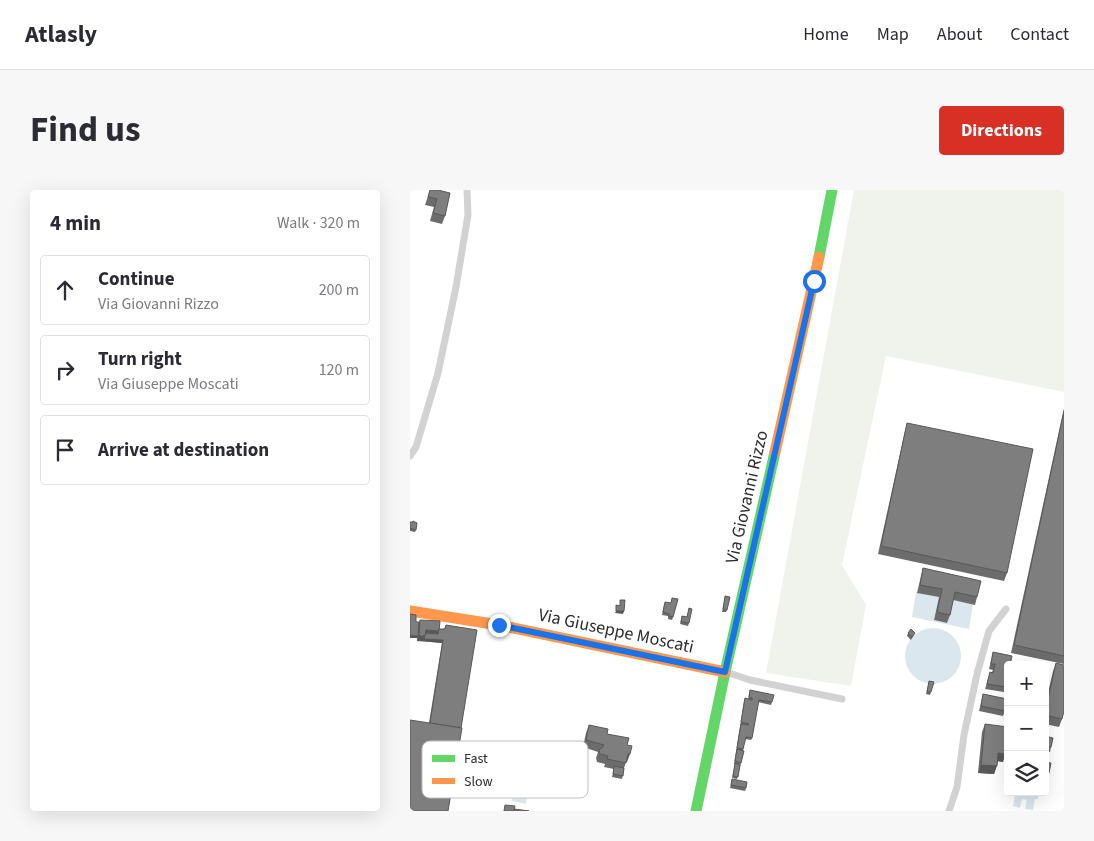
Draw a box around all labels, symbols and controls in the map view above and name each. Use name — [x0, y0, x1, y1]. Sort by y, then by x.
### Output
text: Atlasly — [25, 17, 97, 52]
text: Home — [803, 22, 849, 47]
text: Map — [877, 22, 909, 47]
text: About — [937, 22, 982, 47]
text: Contact — [1010, 22, 1069, 47]
text: Find us — [30, 105, 140, 155]
button: Directions — [939, 106, 1064, 155]
text: 4 min — [50, 208, 101, 238]
text: Walk · 320 m — [277, 212, 360, 234]
text: Continue — [98, 266, 175, 293]
route start — [803, 270, 826, 293]
icon: ahead — [51, 276, 79, 304]
text: 200 m — [319, 279, 359, 301]
text: Via Giovanni Rizzo — [98, 293, 219, 315]
text: Turn right — [98, 346, 182, 373]
icon: right — [51, 356, 79, 384]
text: 120 m — [319, 359, 359, 381]
text: Via Giuseppe Moscati — [98, 373, 239, 395]
street label: Via Giovanni Rizzo — [720, 428, 774, 566]
icon: arrive — [51, 436, 79, 464]
text: Arrive at destination — [98, 437, 269, 464]
street label: Via Giuseppe Moscati — [536, 602, 696, 660]
route end — [488, 614, 511, 637]
map controls — [1004, 661, 1049, 796]
button: + — [1004, 661, 1049, 706]
button: − — [1004, 706, 1049, 751]
legend — [422, 741, 588, 798]
text: Fast — [464, 749, 488, 769]
button: layers — [1004, 751, 1049, 796]
text: Slow — [464, 772, 493, 792]

